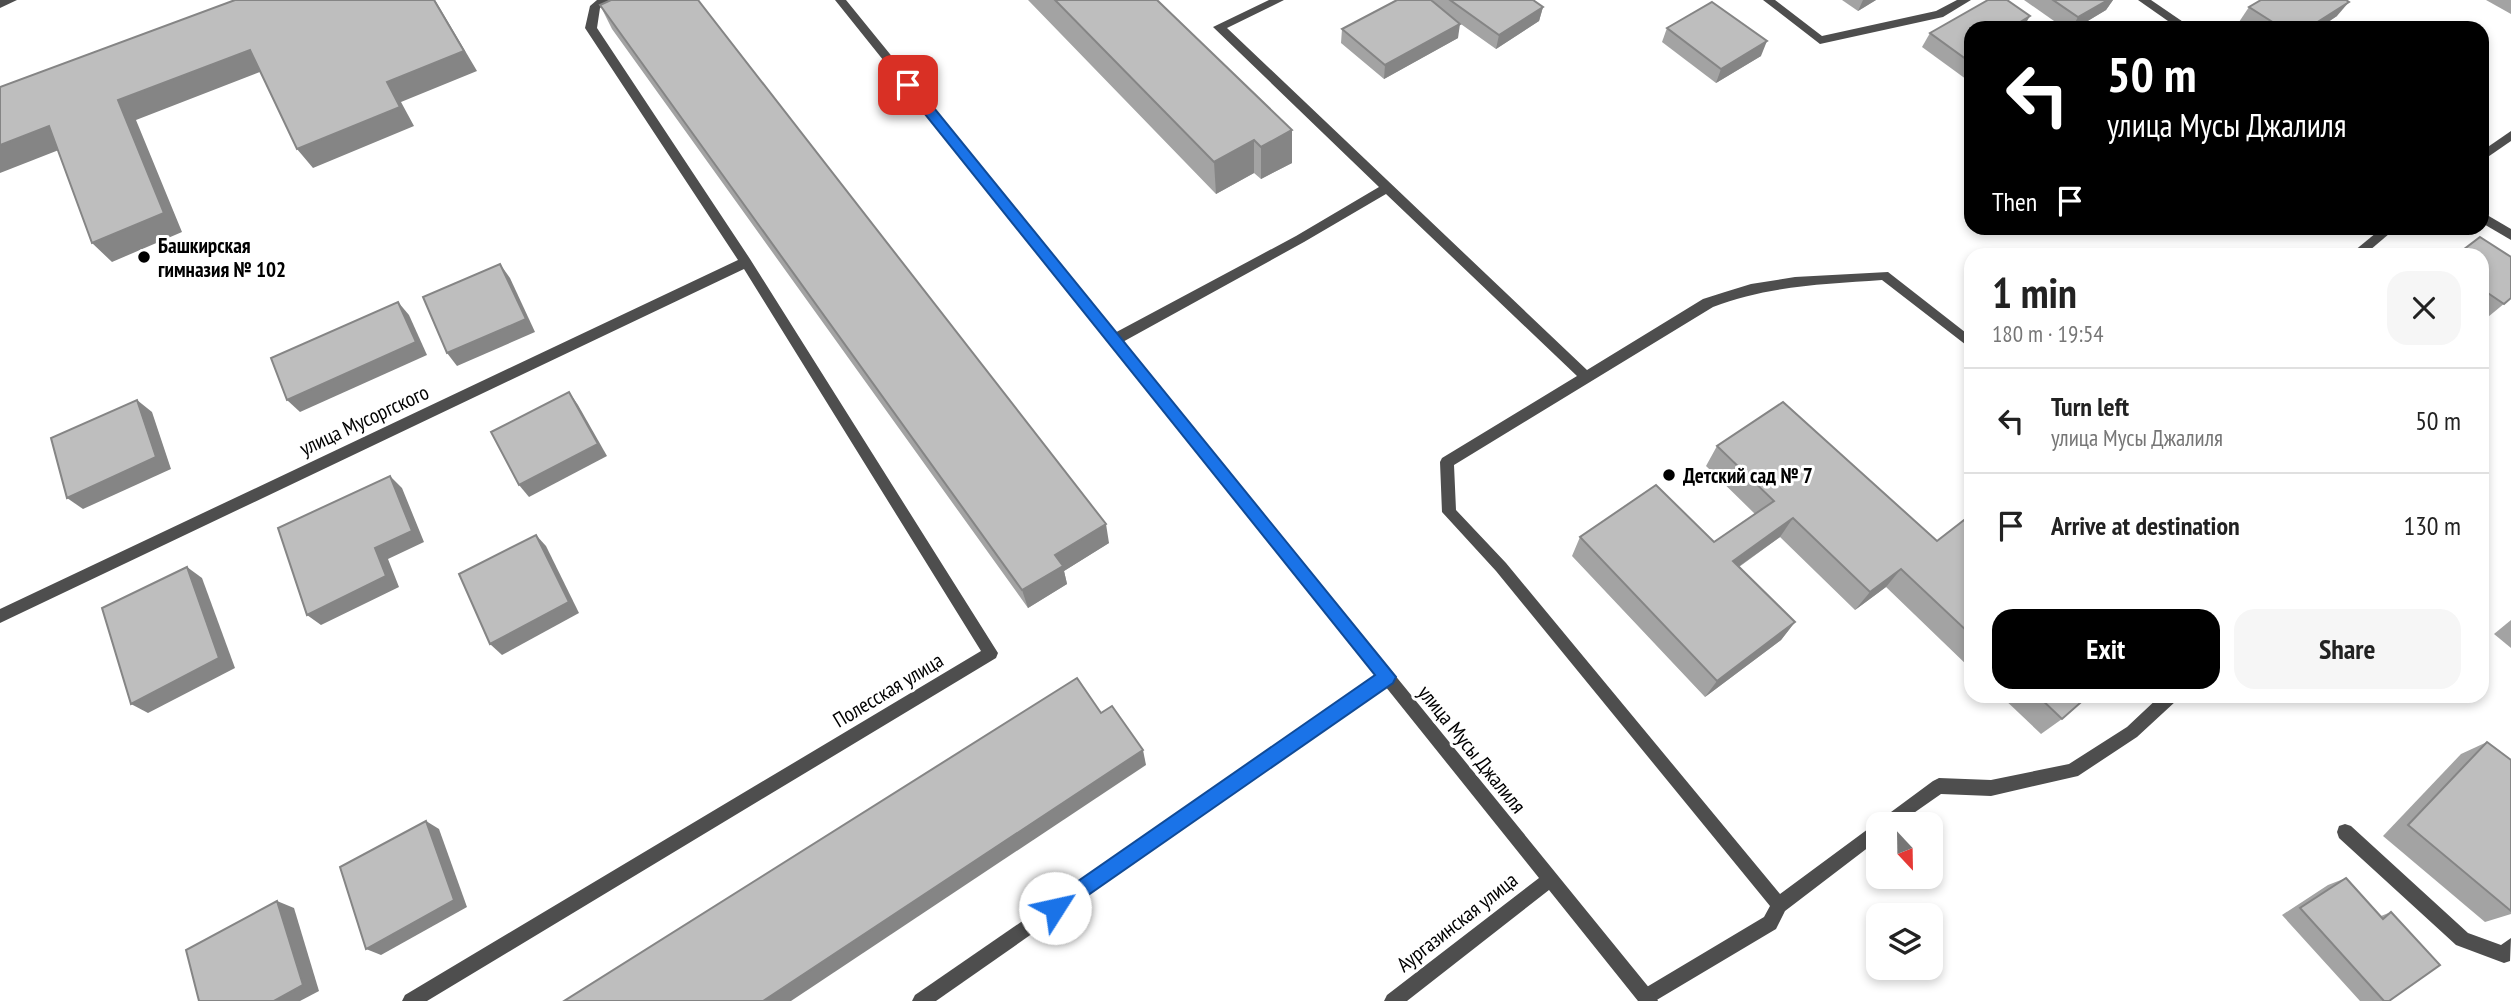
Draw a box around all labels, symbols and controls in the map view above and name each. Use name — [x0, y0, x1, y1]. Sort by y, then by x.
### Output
text: 50 m — [2107, 42, 2196, 106]
icon: left — [1992, 49, 2083, 140]
pin — [878, 55, 938, 115]
icon: arrive — [889, 66, 927, 104]
text: улица Мусы Джалиля — [2107, 104, 2346, 146]
icon: arrive — [2051, 182, 2089, 220]
text: Then — [1992, 185, 2037, 218]
place label: Башкирская гимназия № 102 — [158, 232, 286, 283]
marker: Башкирская гимназия № 102 — [136, 249, 152, 265]
text: 1 min — [1992, 265, 2077, 320]
button: close — [2387, 271, 2461, 345]
text: 180 m · 19:54 — [1992, 319, 2104, 348]
street label: улица Мусоргского — [295, 378, 433, 462]
text: Turn left — [2051, 390, 2129, 423]
icon: left — [1992, 402, 2030, 440]
text: 50 m — [2415, 404, 2461, 437]
text: улица Мусы Джалиля — [2051, 423, 2223, 452]
place label: Детский сад № 7 — [1683, 462, 1813, 489]
marker: Детский сад № 7 — [1661, 467, 1677, 483]
icon: arrive — [1992, 507, 2030, 545]
text: Arrive at destination — [2051, 509, 2240, 542]
text: 130 m — [2403, 509, 2461, 542]
button: Exit — [1992, 609, 2220, 689]
button: Share — [2234, 609, 2461, 689]
street label: Полесская улица — [828, 647, 948, 733]
street label: улица Мусы Джалиля — [1412, 679, 1532, 819]
north arrow — [1866, 812, 1942, 889]
map controls — [1866, 812, 1943, 980]
street label: Аургазинская улица — [1391, 866, 1523, 978]
position arrow — [1018, 871, 1092, 945]
button: layers — [1866, 903, 1943, 980]

